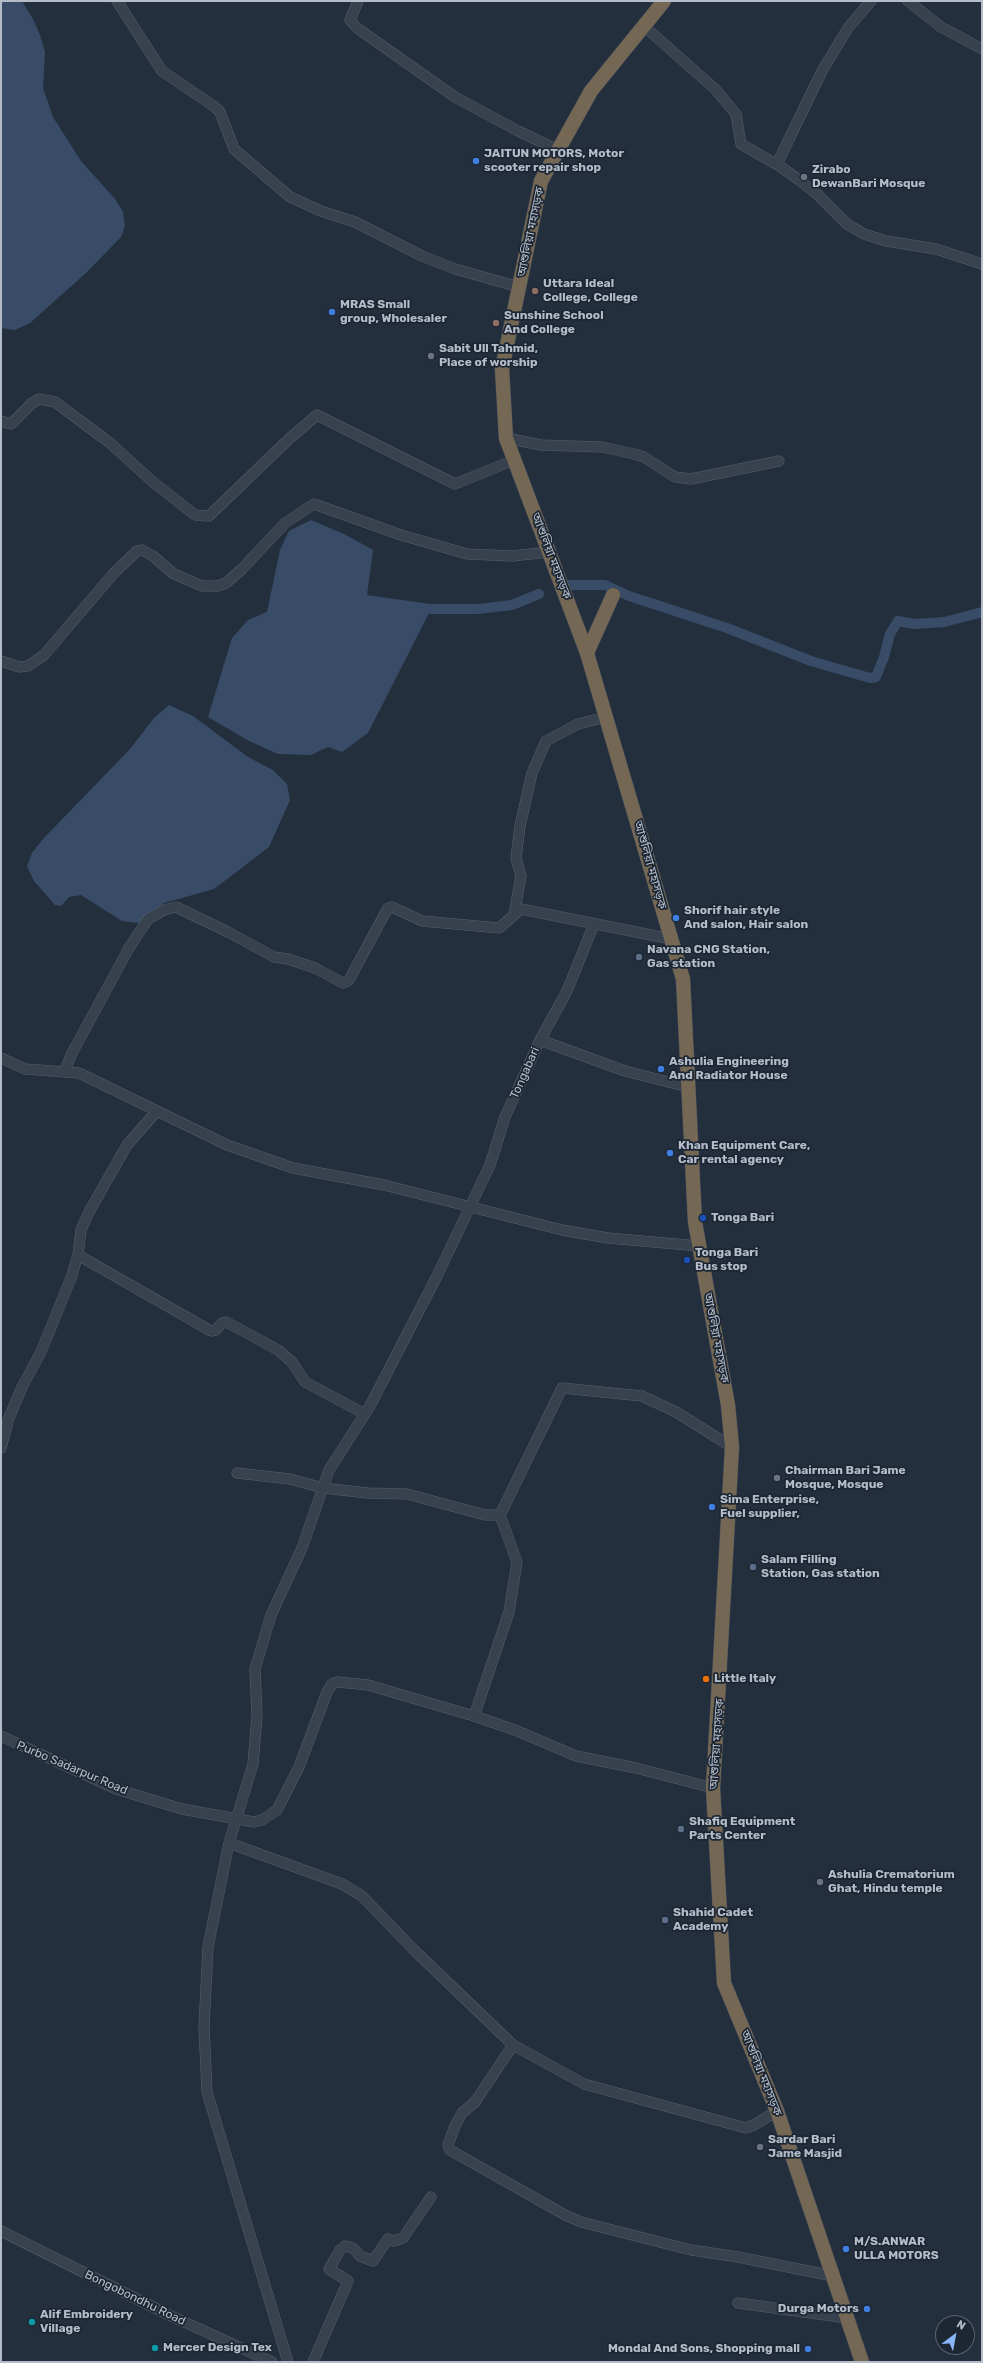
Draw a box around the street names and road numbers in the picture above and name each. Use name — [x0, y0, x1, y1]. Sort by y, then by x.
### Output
street label: আশুলিয়া মহাসড়ক — [514, 186, 548, 278]
street label: আশুলিয়া মহাসড়ক — [528, 511, 574, 601]
street label: আশুলিয়া মহাসড়ক — [631, 819, 669, 911]
street label: Tongabari — [507, 1045, 543, 1101]
street label: আশুলিয়া মহাসড়ক — [700, 1292, 732, 1384]
street label: আশুলিয়া মহাসড়ক — [707, 1698, 727, 1790]
street label: Purbo Sadarpur Road — [14, 1738, 130, 1798]
street label: আশুলিয়া মহাসড়ক — [737, 2028, 785, 2118]
street label: Bongobondhu Road — [82, 2267, 188, 2329]

